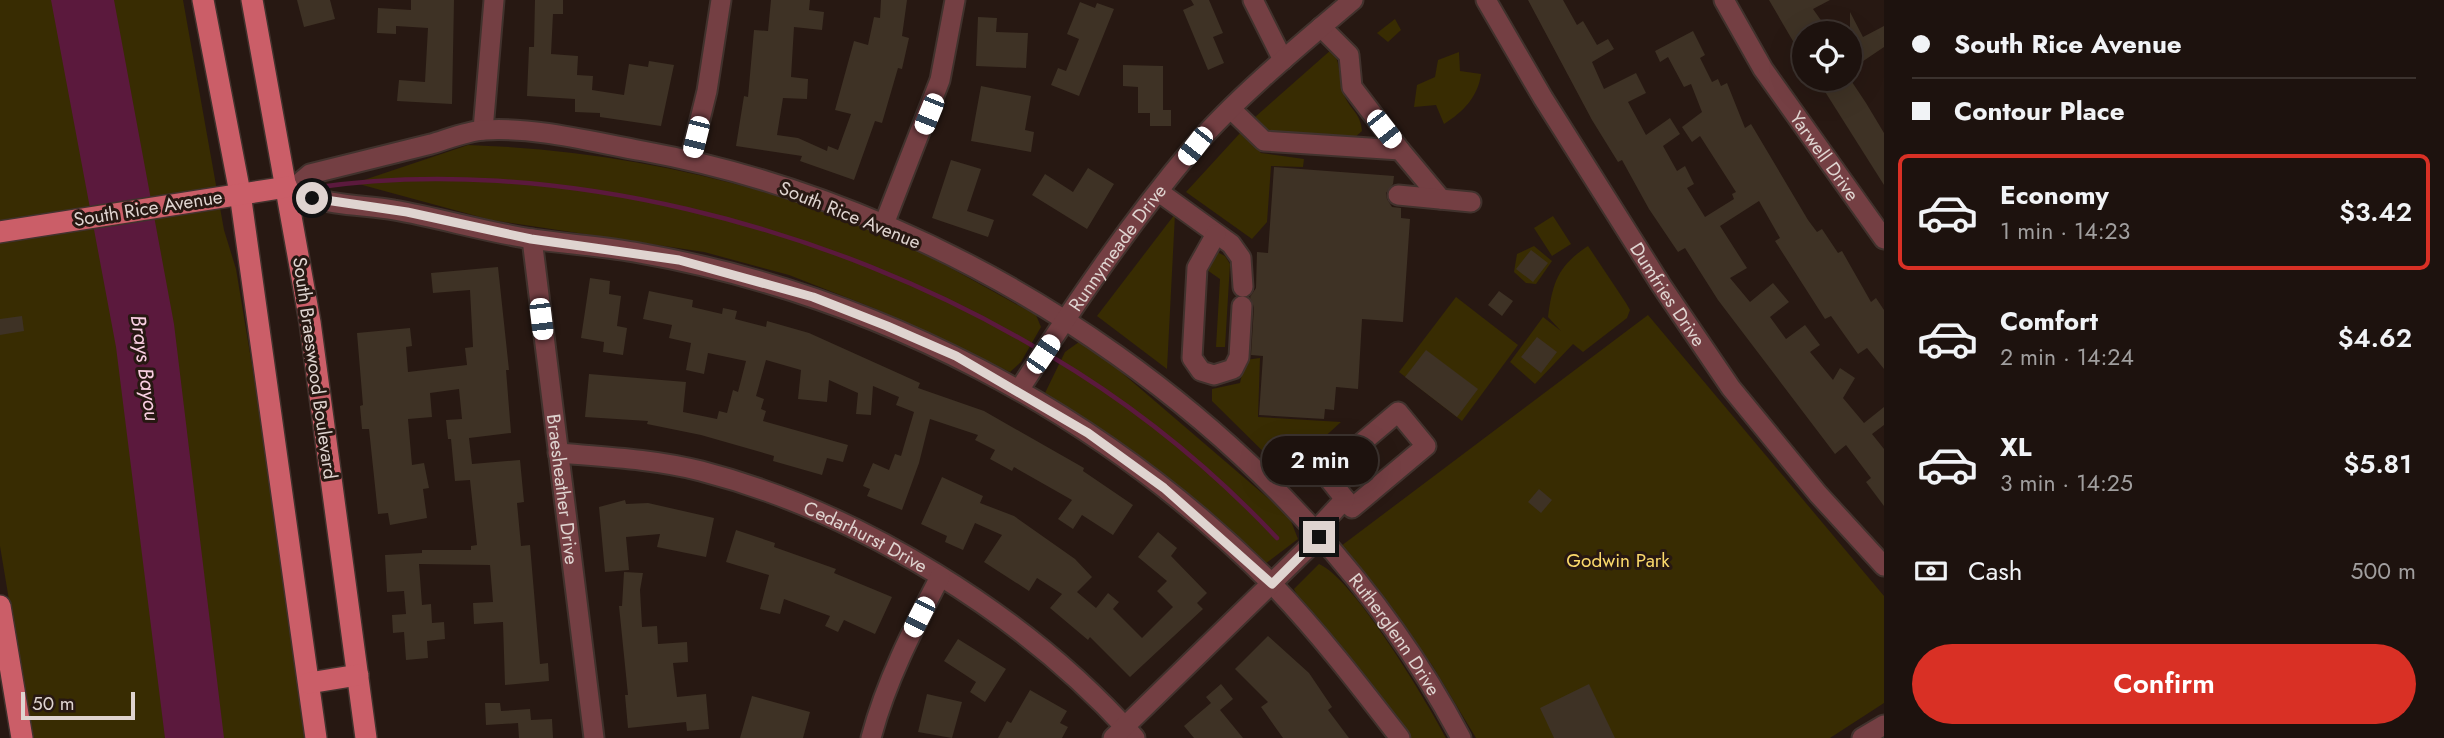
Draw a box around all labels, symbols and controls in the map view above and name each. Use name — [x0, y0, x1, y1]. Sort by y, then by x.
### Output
map controls — [1792, 21, 1862, 91]
button: locate — [1792, 21, 1862, 91]
text: South Rice Avenue — [1954, 25, 2182, 63]
car — [912, 91, 947, 137]
text: Contour Place — [1954, 92, 2125, 130]
car — [1363, 106, 1406, 152]
street label: Yarwell Drive — [1784, 106, 1866, 206]
car — [681, 114, 712, 160]
car — [1174, 123, 1217, 169]
street label: South Rice Avenue — [775, 174, 925, 256]
text: Economy — [2000, 176, 2109, 214]
street label: Runnymeade Drive — [1062, 178, 1172, 316]
icon: car — [1916, 181, 1979, 244]
route start — [296, 182, 328, 214]
street label: South Rice Avenue — [72, 183, 225, 233]
text: $3.42 — [2339, 193, 2412, 231]
text: 1 min · 14:23 — [2000, 214, 2130, 248]
street label: Dumfries Drive — [1624, 237, 1713, 352]
street label: South Braeswood Boulevard — [286, 255, 344, 481]
car — [529, 297, 554, 341]
text: Comfort — [2000, 302, 2098, 340]
icon: car — [1916, 307, 1979, 370]
water label: Brays Bayou — [123, 313, 167, 423]
text: $4.62 — [2338, 319, 2412, 357]
car — [1023, 331, 1064, 377]
text: 2 min · 14:24 — [2000, 340, 2134, 374]
street label: Braesheather Drive — [540, 412, 586, 566]
text: XL — [2000, 428, 2032, 466]
icon: car — [1916, 433, 1979, 496]
callout: 2 min — [1261, 435, 1377, 484]
text: 2 min — [1290, 443, 1350, 477]
text: $5.81 — [2343, 445, 2412, 483]
text: 3 min · 14:25 — [2000, 466, 2133, 500]
street label: Cedarhurst Drive — [799, 494, 933, 579]
route end — [1303, 521, 1335, 553]
park label: Godwin Park — [1566, 547, 1670, 574]
icon: cash — [1912, 552, 1950, 590]
text: Cash — [1968, 552, 2022, 590]
text: 500 m — [2351, 554, 2416, 588]
street label: Rutherglenn Drive — [1343, 567, 1448, 701]
car — [901, 594, 938, 640]
button: Confirm — [1912, 644, 2416, 724]
scale bar — [21, 689, 135, 721]
text: 50 m — [32, 690, 75, 717]

